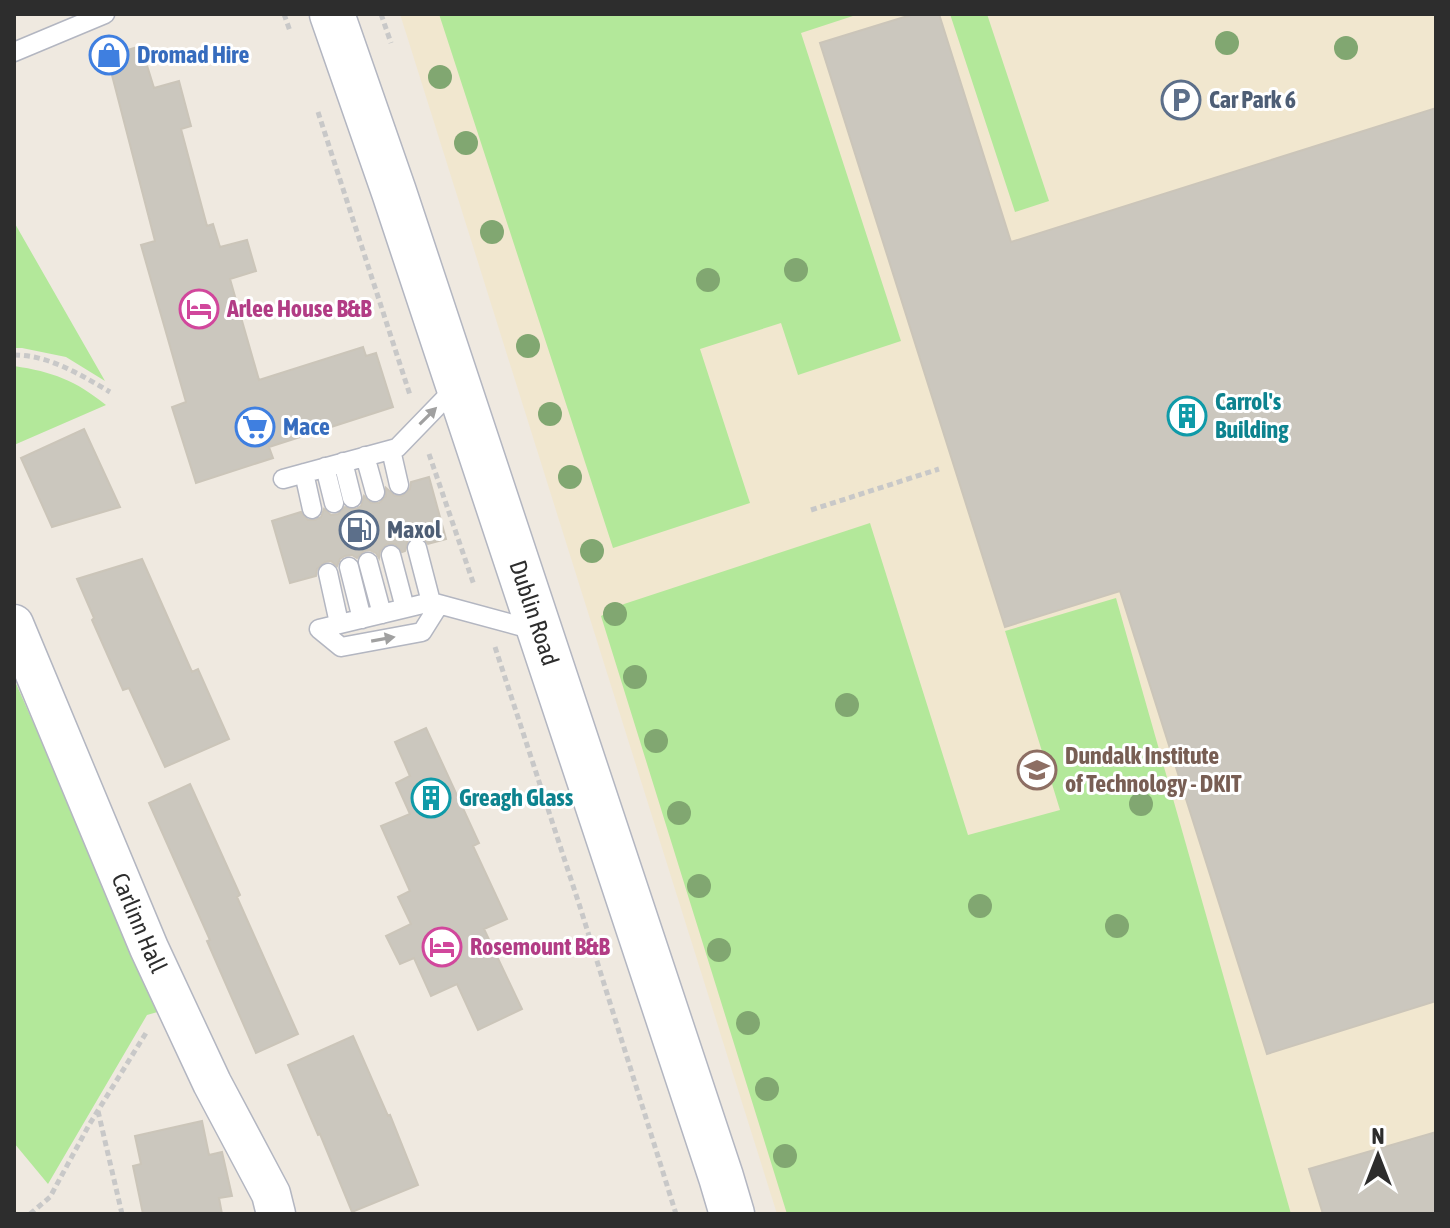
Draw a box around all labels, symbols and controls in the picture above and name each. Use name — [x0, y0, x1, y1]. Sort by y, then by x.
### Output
shop icon: Dromad Hire — [88, 34, 130, 76]
place label: Dromad Hire — [137, 41, 249, 68]
parking icon: Car Park 6 — [1160, 79, 1202, 121]
place label: Car Park 6 — [1209, 86, 1296, 113]
hotel icon: Arlee House B&B — [178, 288, 220, 330]
place label: Arlee House B&B — [226, 295, 372, 322]
place label: Carrol's Building — [1215, 388, 1289, 443]
building icon: Carrol's Building — [1166, 395, 1208, 437]
supermarket icon: Mace — [234, 406, 276, 448]
one-way arrow — [418, 407, 437, 426]
place label: Mace — [283, 413, 330, 440]
fuel station icon: Maxol — [338, 509, 380, 551]
place label: Maxol — [387, 516, 442, 543]
street label: Dublin Road — [504, 557, 564, 669]
one-way arrow — [371, 632, 396, 644]
place label: Dundalk Institute of Technology - DKIT — [1065, 742, 1242, 797]
school or university icon: Dundalk Institute of Technology - DKIT — [1016, 749, 1058, 791]
building icon: Greagh Glass — [410, 777, 452, 819]
place label: Greagh Glass — [459, 784, 574, 811]
street label: Carlinn Hall — [106, 869, 173, 977]
hotel icon: Rosemount B&B — [421, 926, 463, 968]
place label: Rosemount B&B — [470, 933, 610, 960]
north arrow — [1338, 1116, 1418, 1196]
text: N — [1372, 1123, 1384, 1149]

